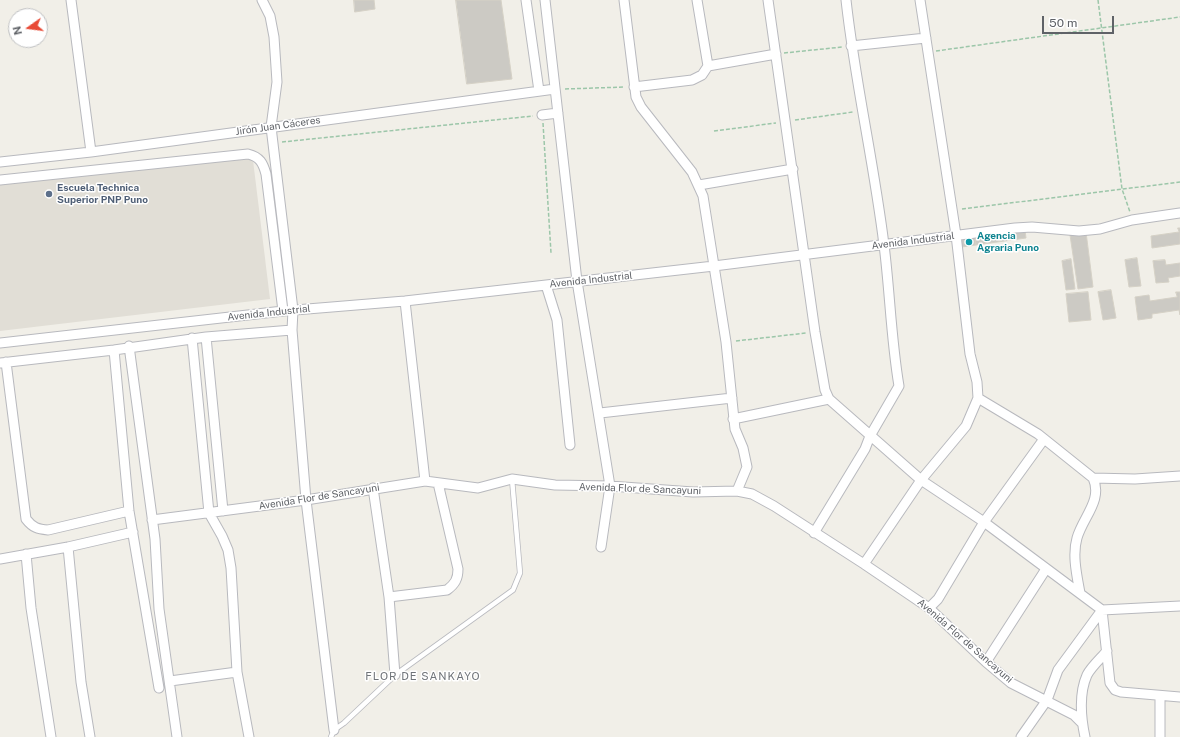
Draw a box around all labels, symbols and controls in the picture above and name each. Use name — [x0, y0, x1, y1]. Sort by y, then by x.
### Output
north arrow — [8, 8, 48, 48]
scale bar — [1044, 8, 1116, 34]
text: 50 m — [1049, 16, 1077, 30]
text: N — [10, 25, 24, 36]
street label: Jirón Juan Cáceres — [235, 114, 321, 138]
place label: Escuela Technica Superior PNP Puno — [57, 182, 148, 206]
marker: Escuela Technica Superior PNP Puno — [44, 189, 54, 199]
street label: Avenida Industrial — [871, 230, 955, 252]
place label: Agencia Agraria Puno — [977, 230, 1039, 254]
marker: Agencia Agraria Puno — [964, 237, 974, 247]
street label: Avenida Industrial — [549, 270, 633, 290]
street label: Avenida Industrial — [227, 303, 311, 323]
street label: Avenida Flor de Sancayuni — [579, 481, 701, 497]
street label: Avenida Flor de Sancayuni — [258, 482, 380, 512]
street label: Avenida Flor de Sancayuni — [915, 596, 1015, 686]
district label: FLOR DE SANKAYO — [365, 670, 481, 684]

